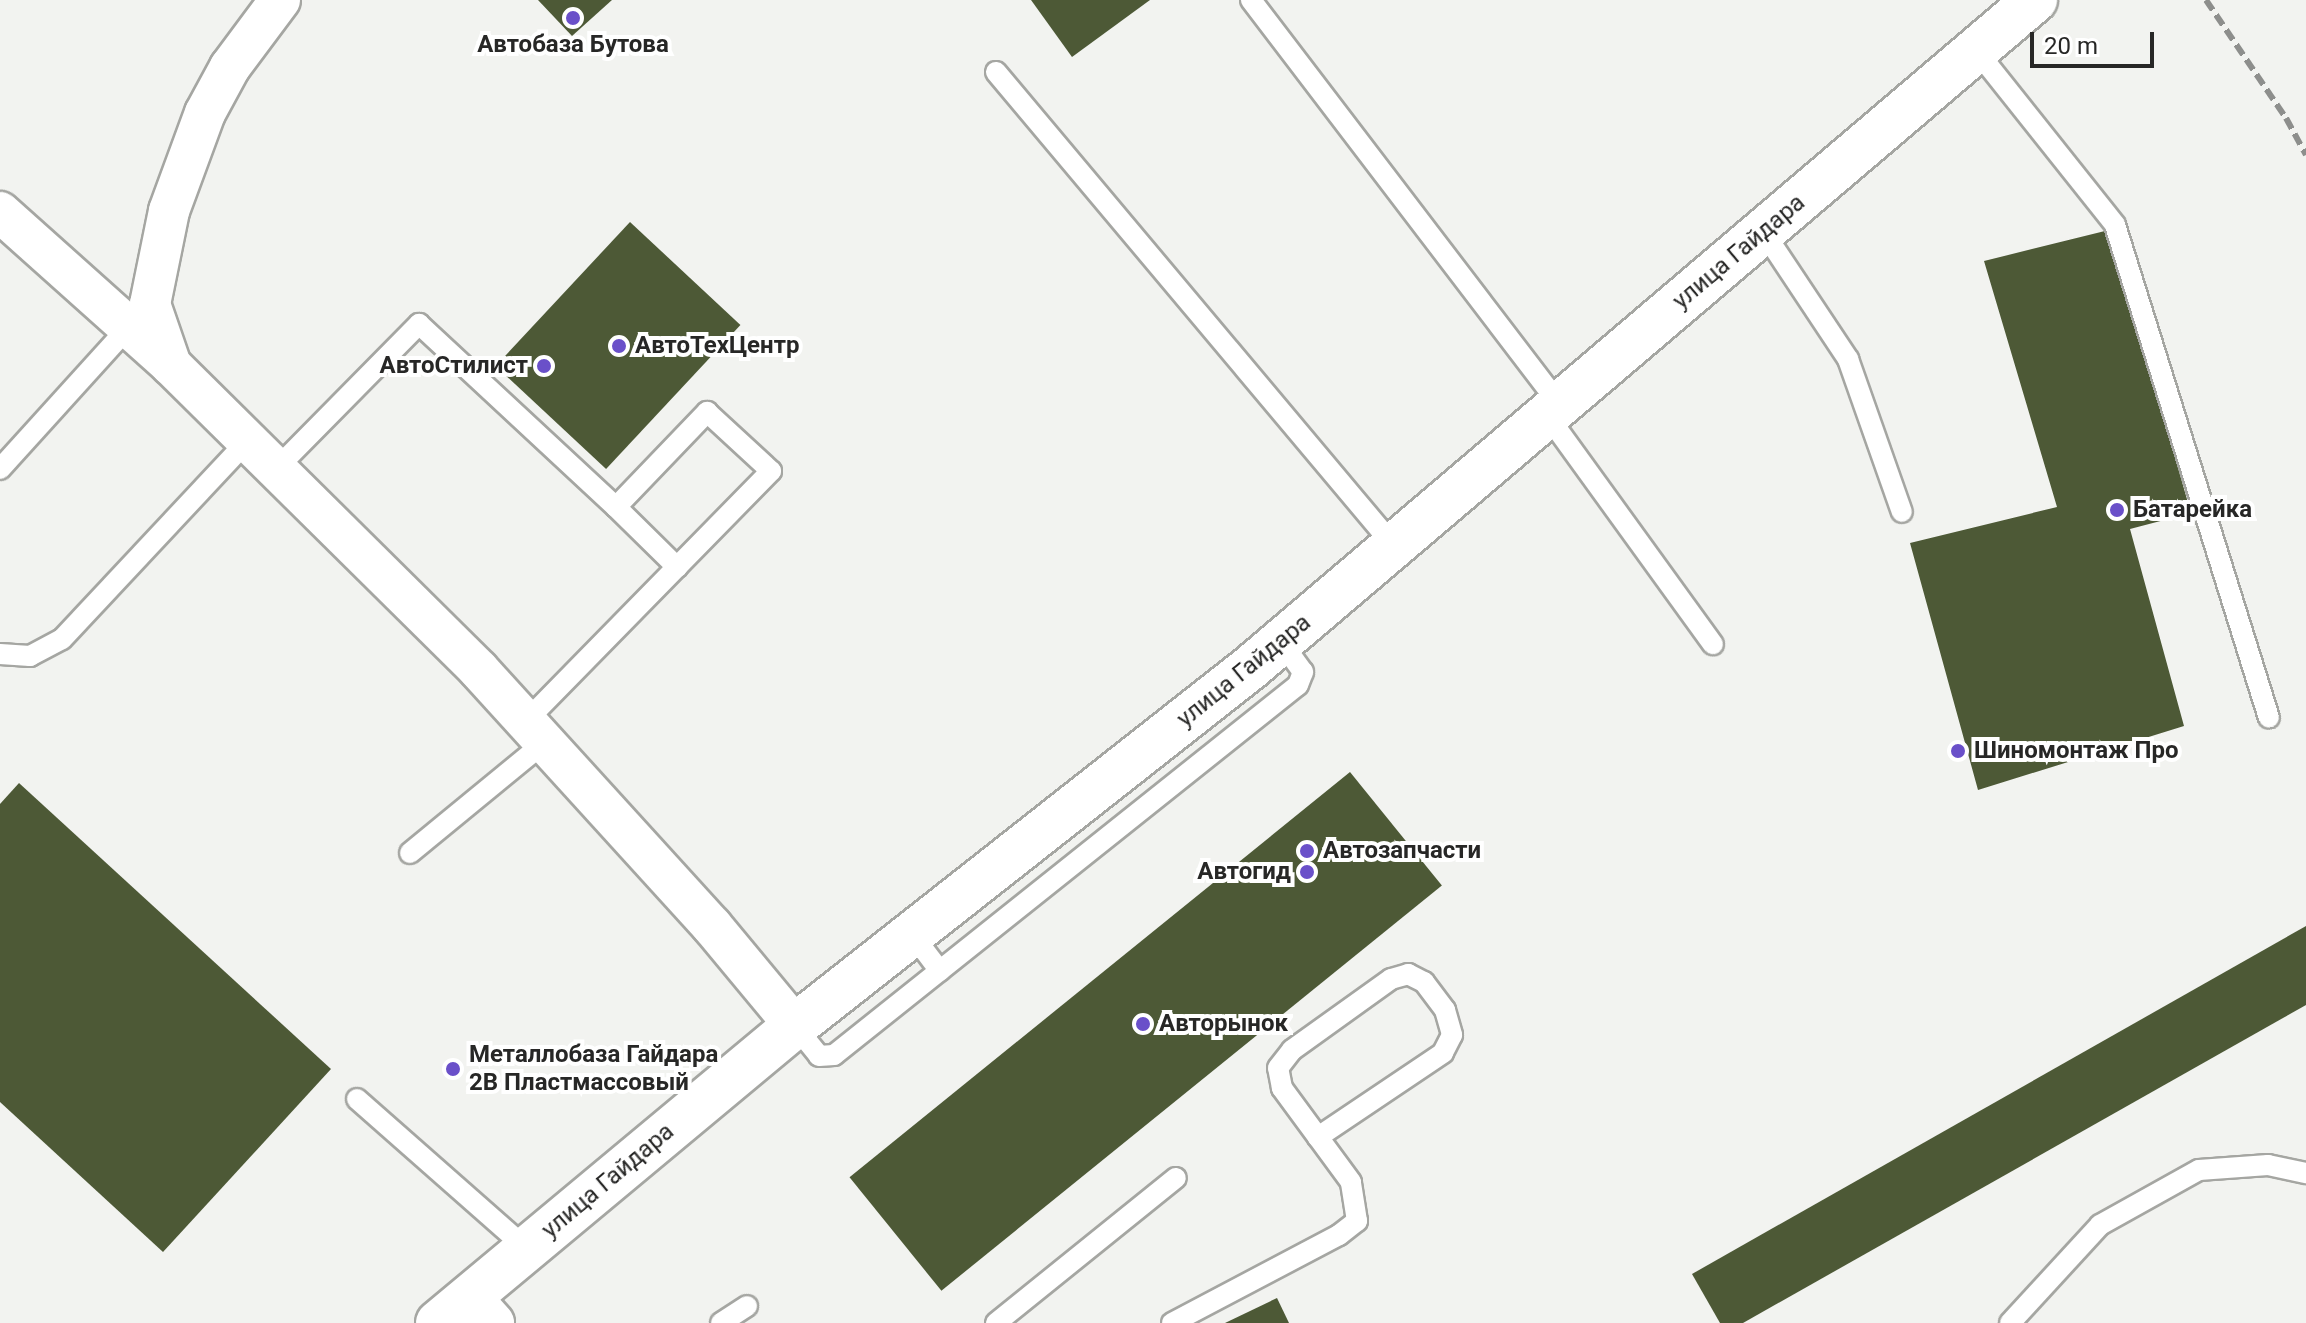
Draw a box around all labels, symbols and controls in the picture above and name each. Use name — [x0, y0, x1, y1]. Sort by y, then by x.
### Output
marker: Автобаза Бутова — [564, 9, 582, 27]
scale bar — [2034, 16, 2158, 66]
place label: Автобаза Бутова — [477, 31, 669, 59]
text: 20 m — [2044, 32, 2098, 60]
street label: улица Гайдара — [1667, 188, 1811, 316]
place label: АвтоТехЦентр — [635, 332, 799, 360]
marker: АвтоТехЦентр — [610, 337, 628, 355]
place label: АвтоСтилист — [380, 352, 528, 380]
marker: АвтоСтилист — [535, 357, 553, 375]
place label: Батарейка — [2133, 496, 2252, 524]
marker: Батарейка — [2108, 501, 2126, 519]
street label: улица Гайдара — [1171, 608, 1317, 734]
place label: Шиномонтаж Про — [1974, 737, 2179, 765]
marker: Шиномонтаж Про — [1949, 742, 1967, 760]
place label: Автозапчасти — [1323, 837, 1481, 865]
marker: Автозапчасти — [1298, 842, 1316, 860]
place label: Автогид — [1197, 858, 1291, 886]
marker: Автогид — [1298, 863, 1316, 881]
place label: Авторынок — [1159, 1010, 1288, 1038]
marker: Авторынок — [1134, 1015, 1152, 1033]
place label: Металлобаза Гайдара 2В Пластмассовый — [469, 1041, 718, 1097]
marker: Металлобаза Гайдара 2В Пластмассовый — [444, 1060, 462, 1078]
street label: улица Гайдара — [536, 1117, 680, 1245]

